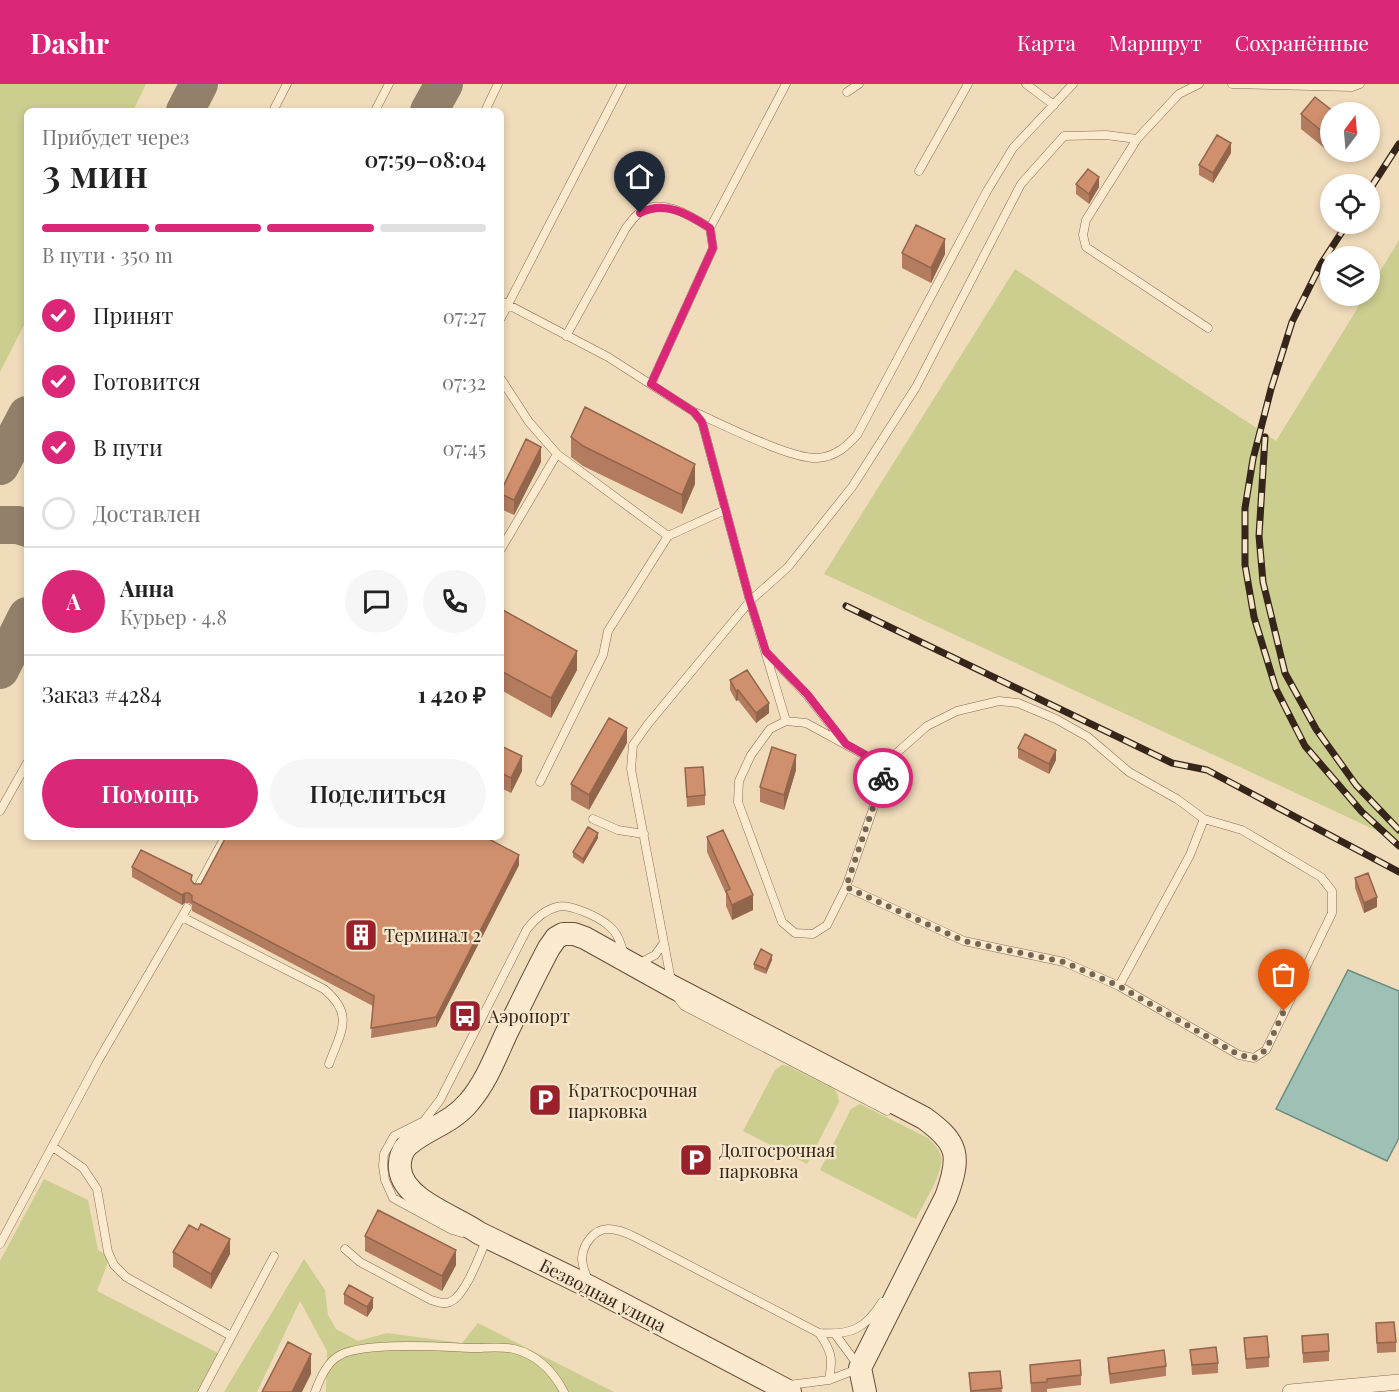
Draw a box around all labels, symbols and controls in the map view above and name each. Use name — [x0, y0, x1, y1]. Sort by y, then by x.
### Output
text: Dashr — [30, 24, 109, 61]
text: Карта — [1017, 28, 1076, 56]
text: Маршрут — [1109, 28, 1202, 56]
text: Сохранённые — [1235, 28, 1369, 56]
north arrow — [1320, 102, 1380, 162]
map controls — [1320, 102, 1380, 306]
text: Прибудет через — [42, 123, 189, 150]
text: 07:59–08:04 — [364, 144, 486, 174]
text: 3 мин — [42, 146, 148, 198]
pin — [614, 151, 665, 213]
icon: home — [623, 160, 656, 193]
button: locate — [1320, 174, 1380, 234]
text: В пути · 350 m — [42, 241, 173, 268]
button: layers — [1320, 246, 1380, 306]
icon: check — [42, 299, 75, 332]
text: Принят — [93, 300, 173, 330]
text: 07:27 — [443, 302, 486, 329]
icon: check — [42, 365, 75, 398]
text: Готовится — [93, 366, 200, 396]
text: 07:32 — [442, 368, 486, 395]
icon: check — [42, 431, 75, 464]
text: В пути — [93, 432, 163, 462]
text: 07:45 — [442, 434, 486, 461]
text: Доставлен — [93, 498, 201, 528]
button: chat — [345, 570, 408, 633]
button: phone — [423, 570, 486, 633]
text: Анна — [120, 573, 174, 603]
text: А — [66, 586, 81, 616]
text: Курьер · 4.8 — [120, 603, 227, 630]
text: Заказ #4284 — [42, 679, 162, 709]
text: 1 420 ₽ — [418, 679, 486, 709]
courier — [853, 748, 913, 808]
button: Помощь — [42, 759, 258, 828]
button: Поделиться — [270, 759, 486, 828]
icon: bike — [867, 762, 900, 795]
building icon: Терминал 2 — [343, 917, 379, 953]
place label: Терминал 2 — [384, 923, 481, 947]
pin — [1258, 949, 1309, 1011]
icon: bag — [1267, 958, 1300, 991]
bus stop icon: Аэропорт — [447, 998, 483, 1034]
place label: Аэропорт — [487, 1004, 570, 1028]
place label: Краткосрочная парковка — [568, 1078, 698, 1123]
parking icon: Краткосрочная парковка — [527, 1082, 563, 1118]
place label: Долгосрочная парковка — [719, 1138, 836, 1183]
parking icon: Долгосрочная парковка — [678, 1142, 714, 1178]
street label: Безводная улица — [536, 1253, 670, 1337]

